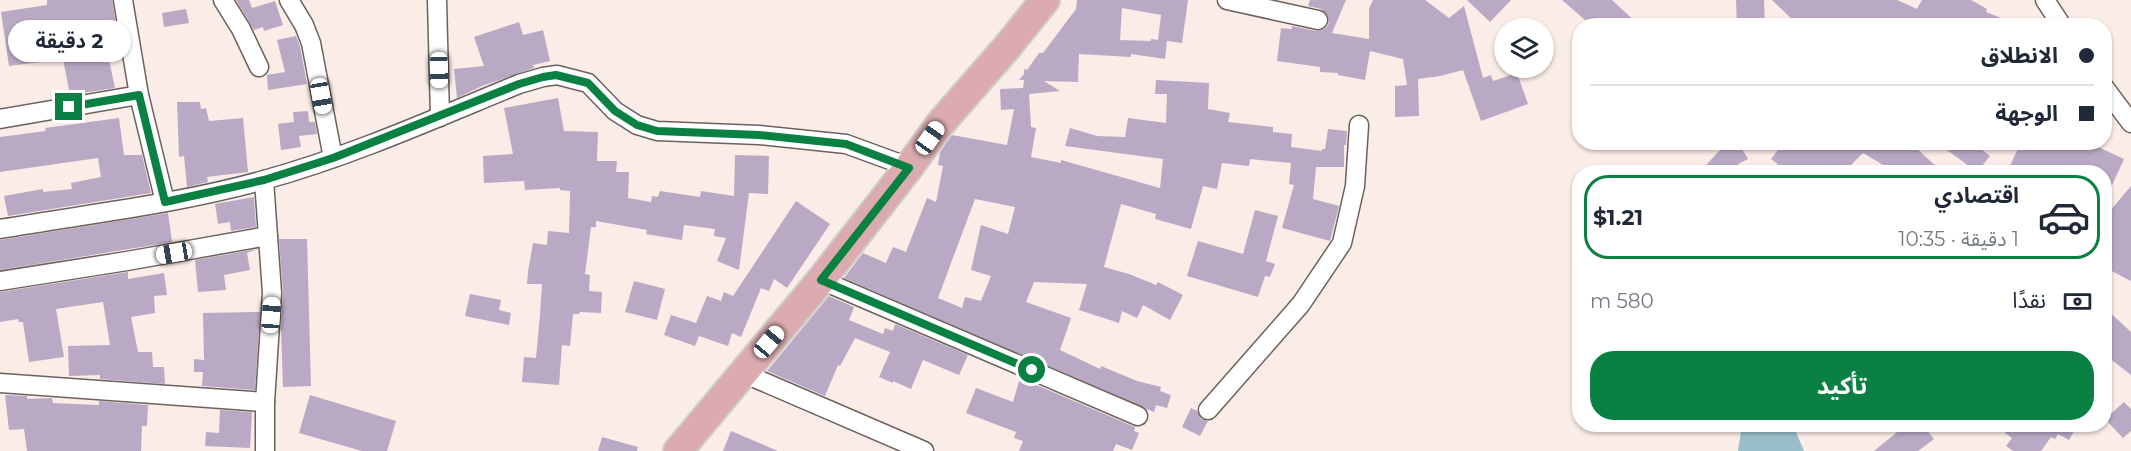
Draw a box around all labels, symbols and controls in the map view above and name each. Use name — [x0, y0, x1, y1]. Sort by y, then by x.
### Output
map controls — [1494, 18, 1554, 78]
button: layers — [1494, 18, 1554, 78]
callout: 2 دقيقة — [8, 20, 130, 62]
text: 2 دقيقة — [36, 29, 103, 53]
text: الانطلاق — [1981, 42, 2058, 69]
car — [430, 52, 448, 88]
car — [309, 77, 333, 115]
route end — [55, 93, 82, 120]
text: الوجهة — [1995, 100, 2058, 127]
car — [912, 118, 948, 158]
text: اقتصادي — [1934, 182, 2019, 209]
icon: car — [2037, 190, 2091, 244]
text: $1.21 — [1593, 204, 1643, 231]
text: 1 دقيقة · 10:35 — [1898, 227, 2019, 251]
car — [155, 241, 193, 265]
icon: cash — [2061, 285, 2094, 318]
text: نقدًا — [2012, 287, 2046, 314]
text: 580 m — [1590, 289, 1654, 313]
car — [261, 296, 281, 334]
car — [751, 322, 787, 362]
button: تأكيد — [1590, 351, 2094, 420]
route start — [1018, 356, 1045, 383]

